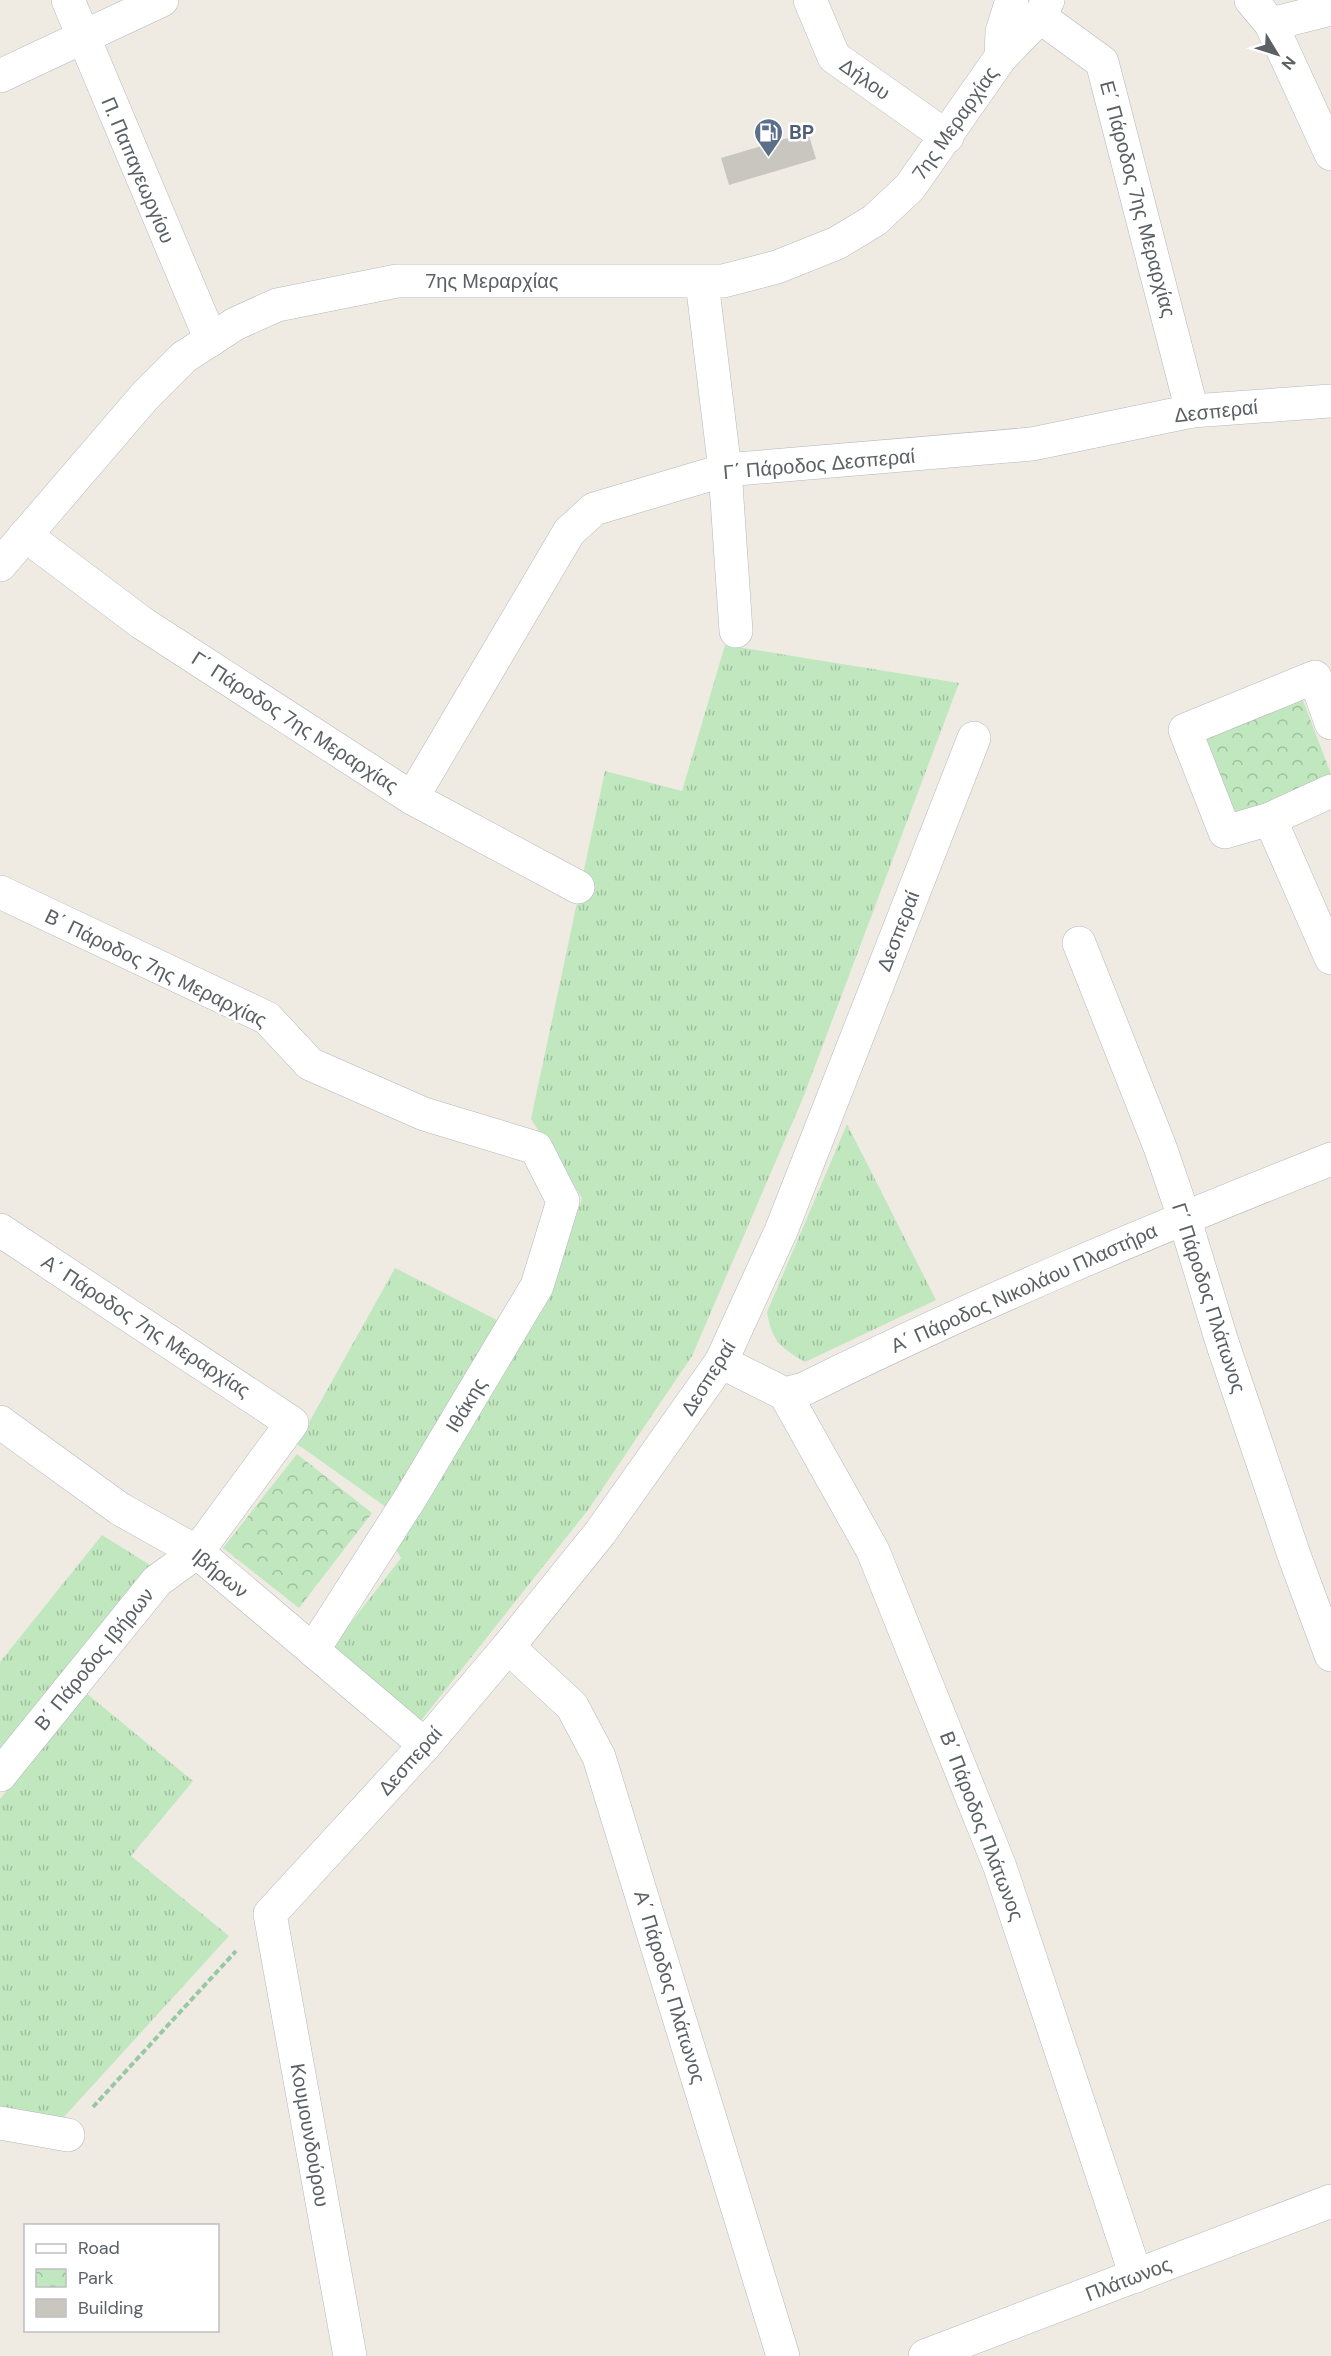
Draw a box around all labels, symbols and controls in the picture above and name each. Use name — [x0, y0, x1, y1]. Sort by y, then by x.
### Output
north arrow — [1247, 24, 1307, 84]
street label: Δήλου — [835, 52, 895, 106]
text: N — [1277, 52, 1300, 74]
street label: 7ης Μεραρχίας — [906, 61, 1004, 185]
street label: Ε΄ Πάροδος 7ης Μεραρχίας — [1094, 78, 1182, 320]
street label: Π. Παπαγεωργίου — [95, 93, 181, 247]
fuel station icon: BP — [752, 116, 784, 158]
place label: BP — [789, 119, 814, 145]
street label: 7ης Μεραρχίας — [426, 268, 559, 294]
street label: Δεσπεραί — [1173, 394, 1260, 428]
street label: Γ΄ Πάροδος Δεσπεραί — [722, 443, 917, 485]
street label: Γ΄ Πάροδος 7ης Μεραρχίας — [187, 645, 404, 799]
street label: Δεσπεραί — [871, 887, 925, 975]
street label: Β΄ Πάροδος 7ης Μεραρχίας — [41, 903, 272, 1033]
street label: Γ΄ Πάροδος Πλάτωνος — [1166, 1200, 1252, 1397]
street label: Α΄ Πάροδος Νικολάου Πλαστήρα — [887, 1217, 1161, 1359]
street label: Α΄ Πάροδος 7ης Μεραρχίας — [37, 1249, 256, 1403]
street label: Δεσπεραί — [675, 1335, 742, 1420]
street label: Ιθάκης — [440, 1373, 493, 1437]
street label: Ιβήρων — [186, 1542, 254, 1604]
street label: Β΄ Πάροδος Ιβήρων — [28, 1582, 160, 1736]
street label: Δεσπεραί — [372, 1721, 448, 1801]
street label: Β΄ Πάροδος Πλάτωνος — [934, 1728, 1030, 1925]
street label: Α΄ Πάροδος Πλάτωνος — [628, 1887, 712, 2087]
street label: Κουμουνδούρου — [285, 2061, 335, 2209]
legend — [24, 2224, 219, 2332]
text: Road — [78, 2236, 120, 2260]
street label: Πλάτωνος — [1081, 2251, 1175, 2307]
text: Park — [78, 2266, 114, 2290]
text: Building — [78, 2296, 143, 2320]

